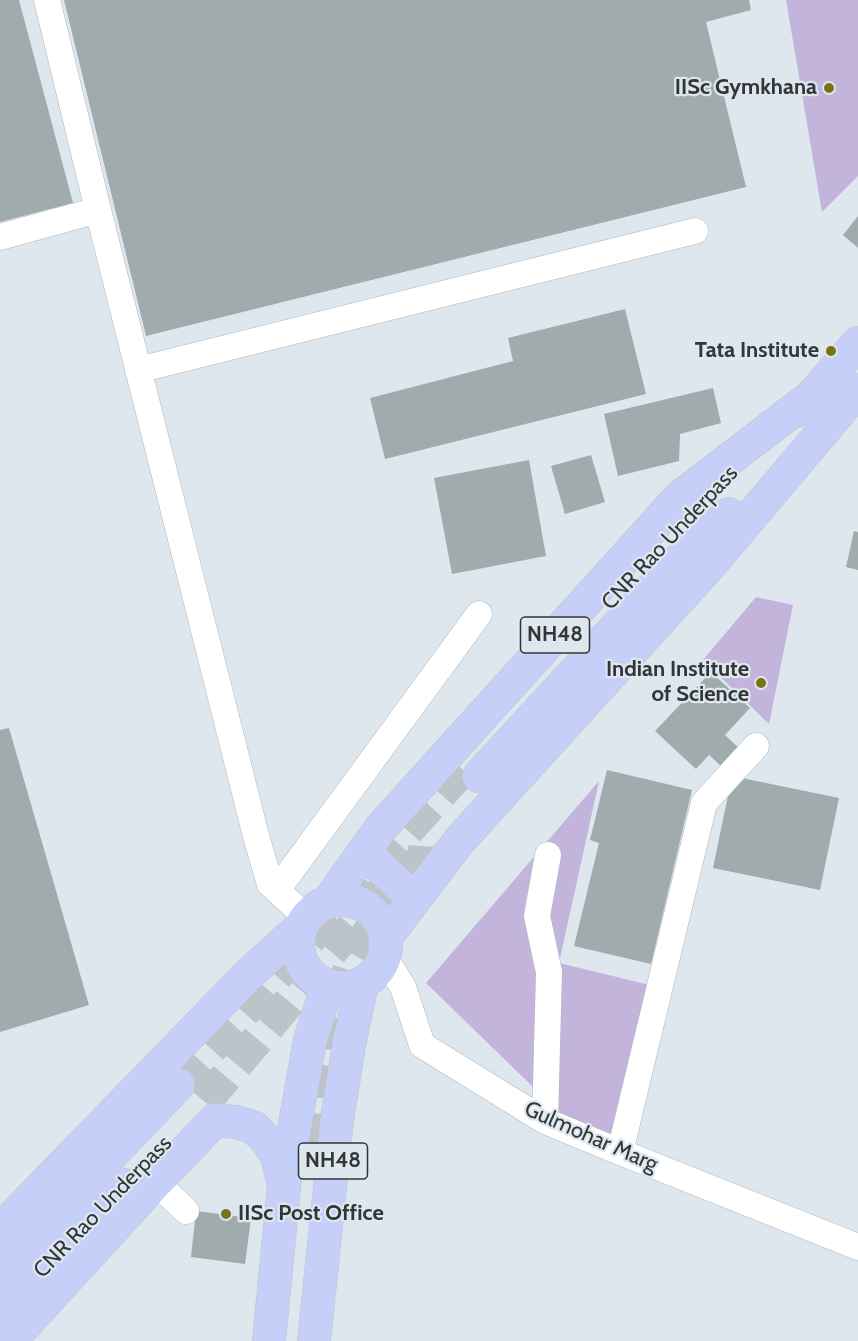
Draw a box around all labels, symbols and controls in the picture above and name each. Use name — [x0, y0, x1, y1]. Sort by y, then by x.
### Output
place label: IISc Gymkhana — [675, 75, 817, 101]
marker: IISc Gymkhana — [822, 81, 836, 95]
place label: Tata Institute — [695, 338, 819, 364]
marker: Tata Institute — [824, 344, 838, 358]
street label: CNR Rao Underpass — [596, 460, 744, 616]
road number: NH48 — [520, 617, 590, 653]
place label: Indian Institute of Science — [606, 657, 749, 708]
marker: Indian Institute of Science — [754, 676, 768, 690]
street label: Gulmohar Marg — [520, 1096, 662, 1178]
street label: CNR Rao Underpass — [28, 1130, 178, 1284]
road number: NH48 — [298, 1143, 368, 1179]
place label: IISc Post Office — [238, 1201, 384, 1227]
marker: IISc Post Office — [219, 1207, 233, 1221]

